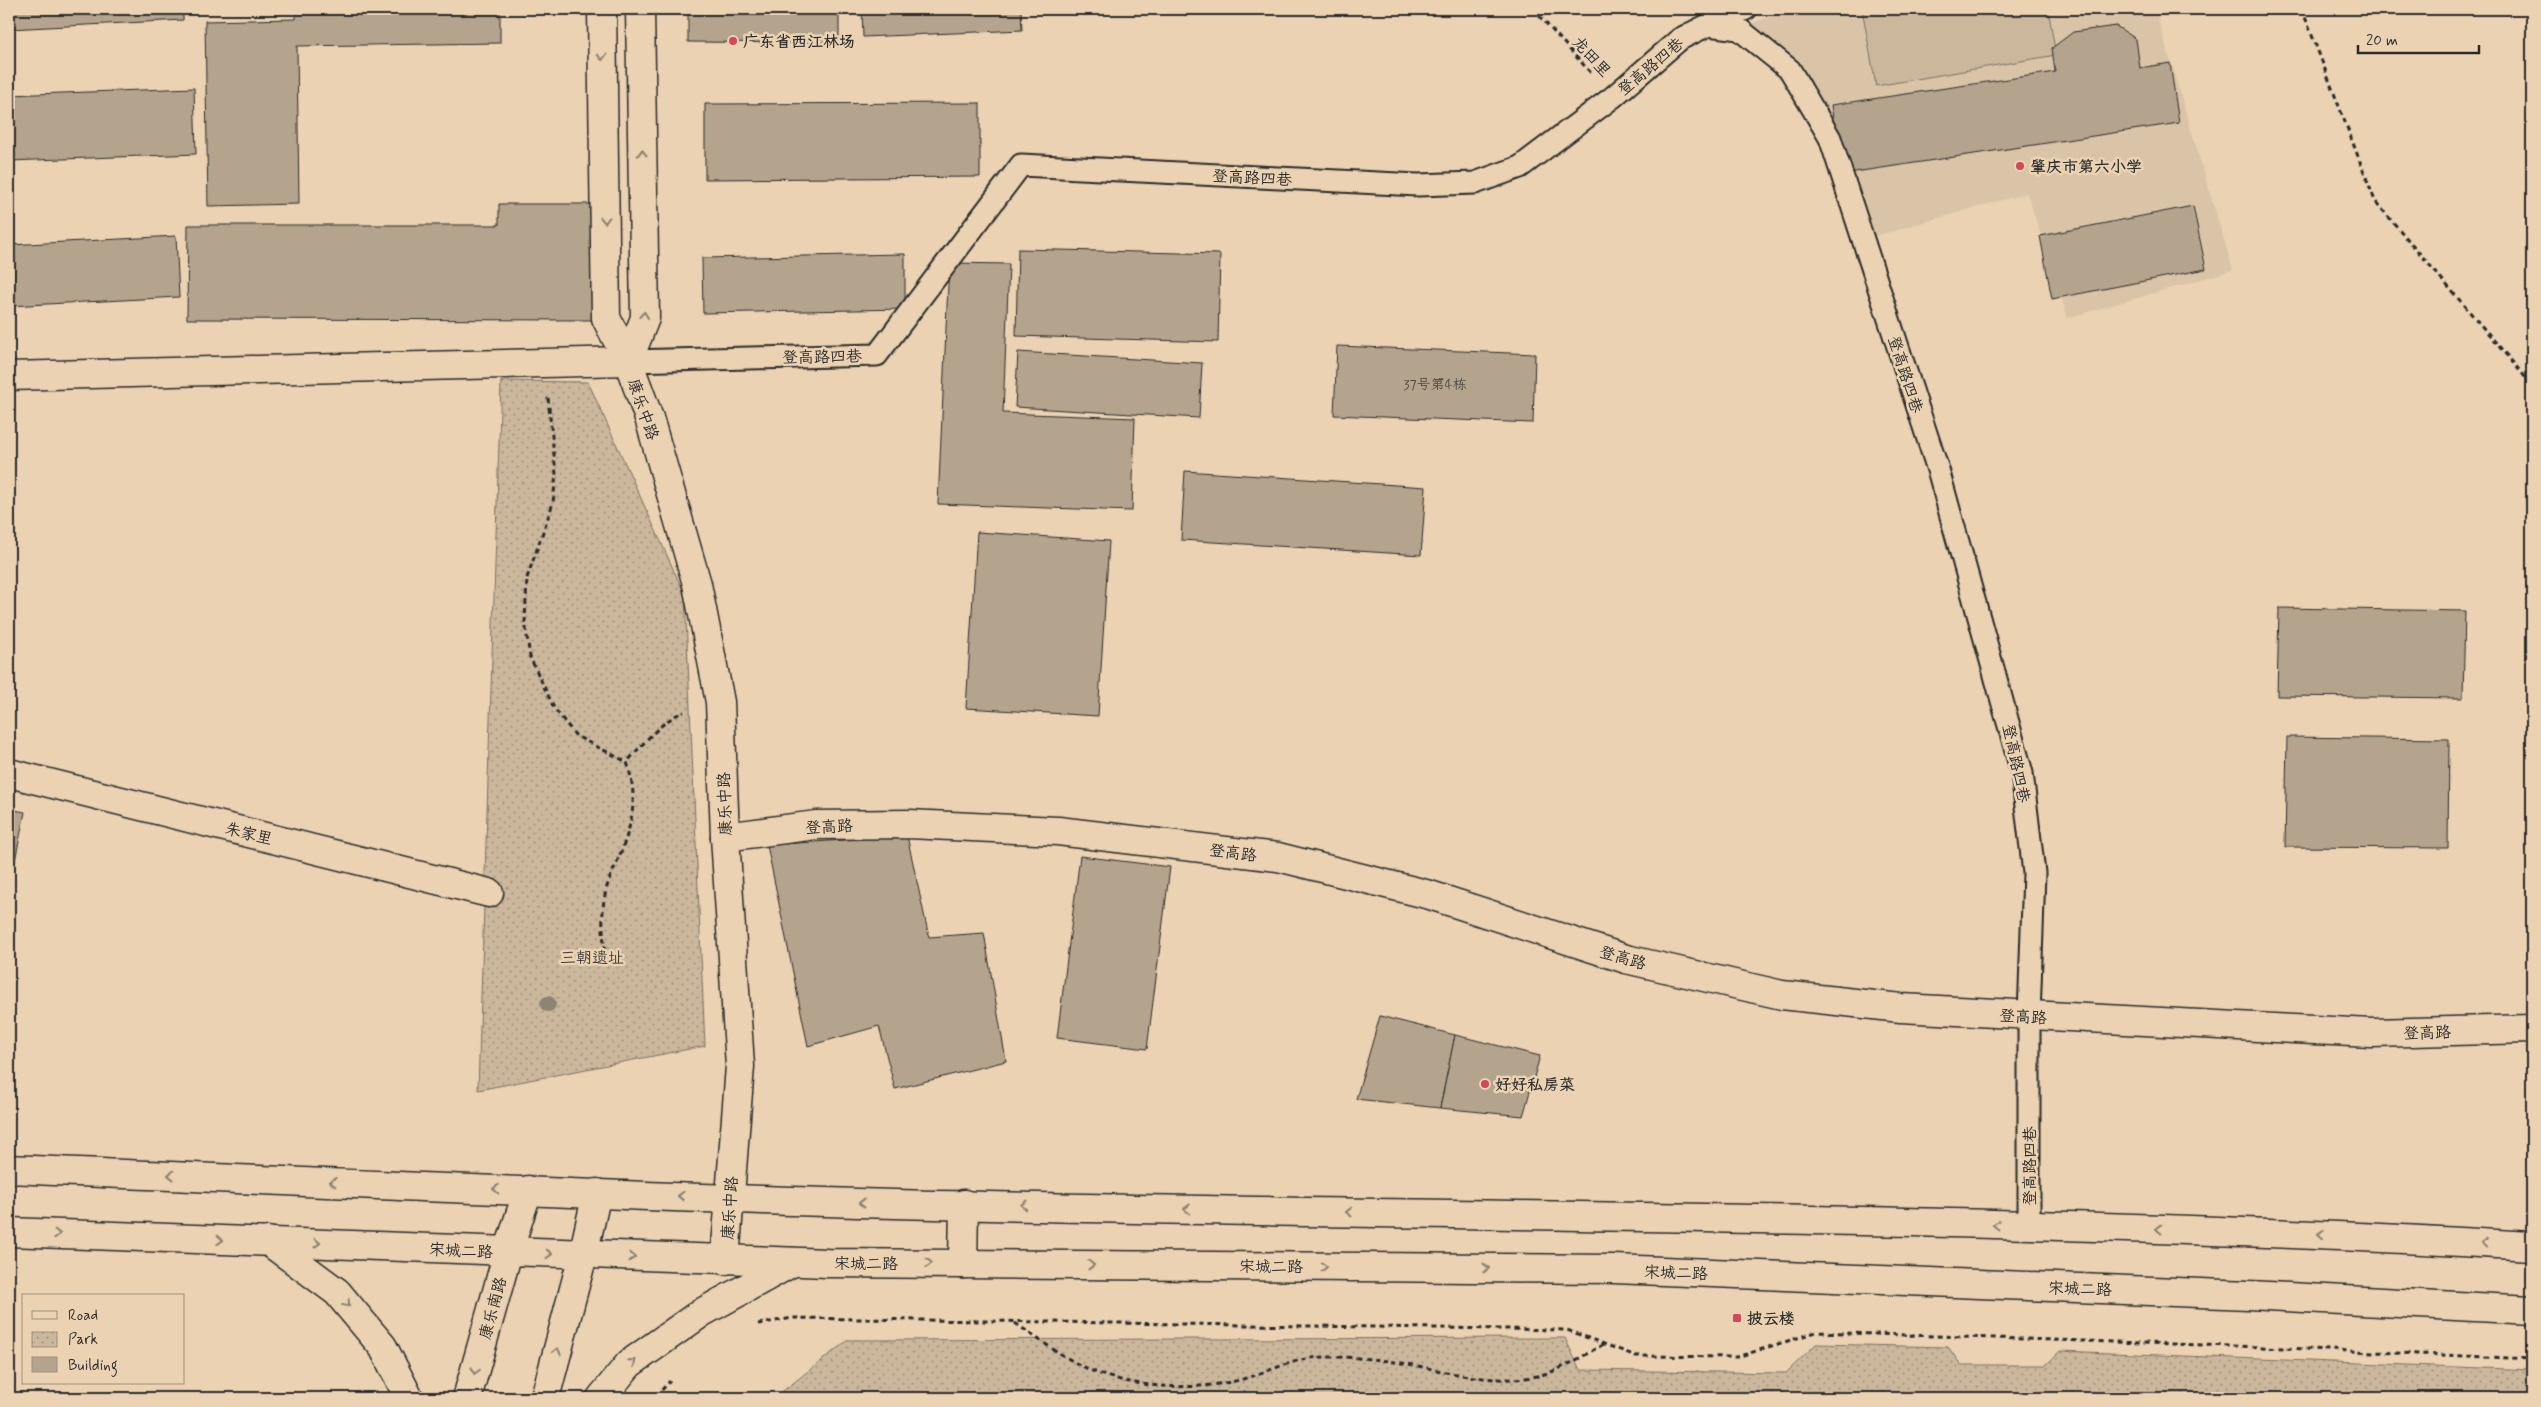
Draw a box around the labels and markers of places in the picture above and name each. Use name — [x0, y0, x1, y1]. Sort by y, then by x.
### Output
place label: 广东省西江林场 — [743, 32, 855, 53]
marker: 广东省西江林场 — [727, 35, 739, 47]
place label: 肇庆市第六小学 — [2030, 157, 2142, 178]
marker: 肇庆市第六小学 — [2014, 160, 2026, 172]
place label: 好好私房菜 — [1495, 1075, 1575, 1096]
marker: 好好私房菜 — [1479, 1078, 1491, 1090]
place label: 披云楼 — [1747, 1309, 1795, 1330]
marker: 披云楼 — [1731, 1312, 1743, 1324]

